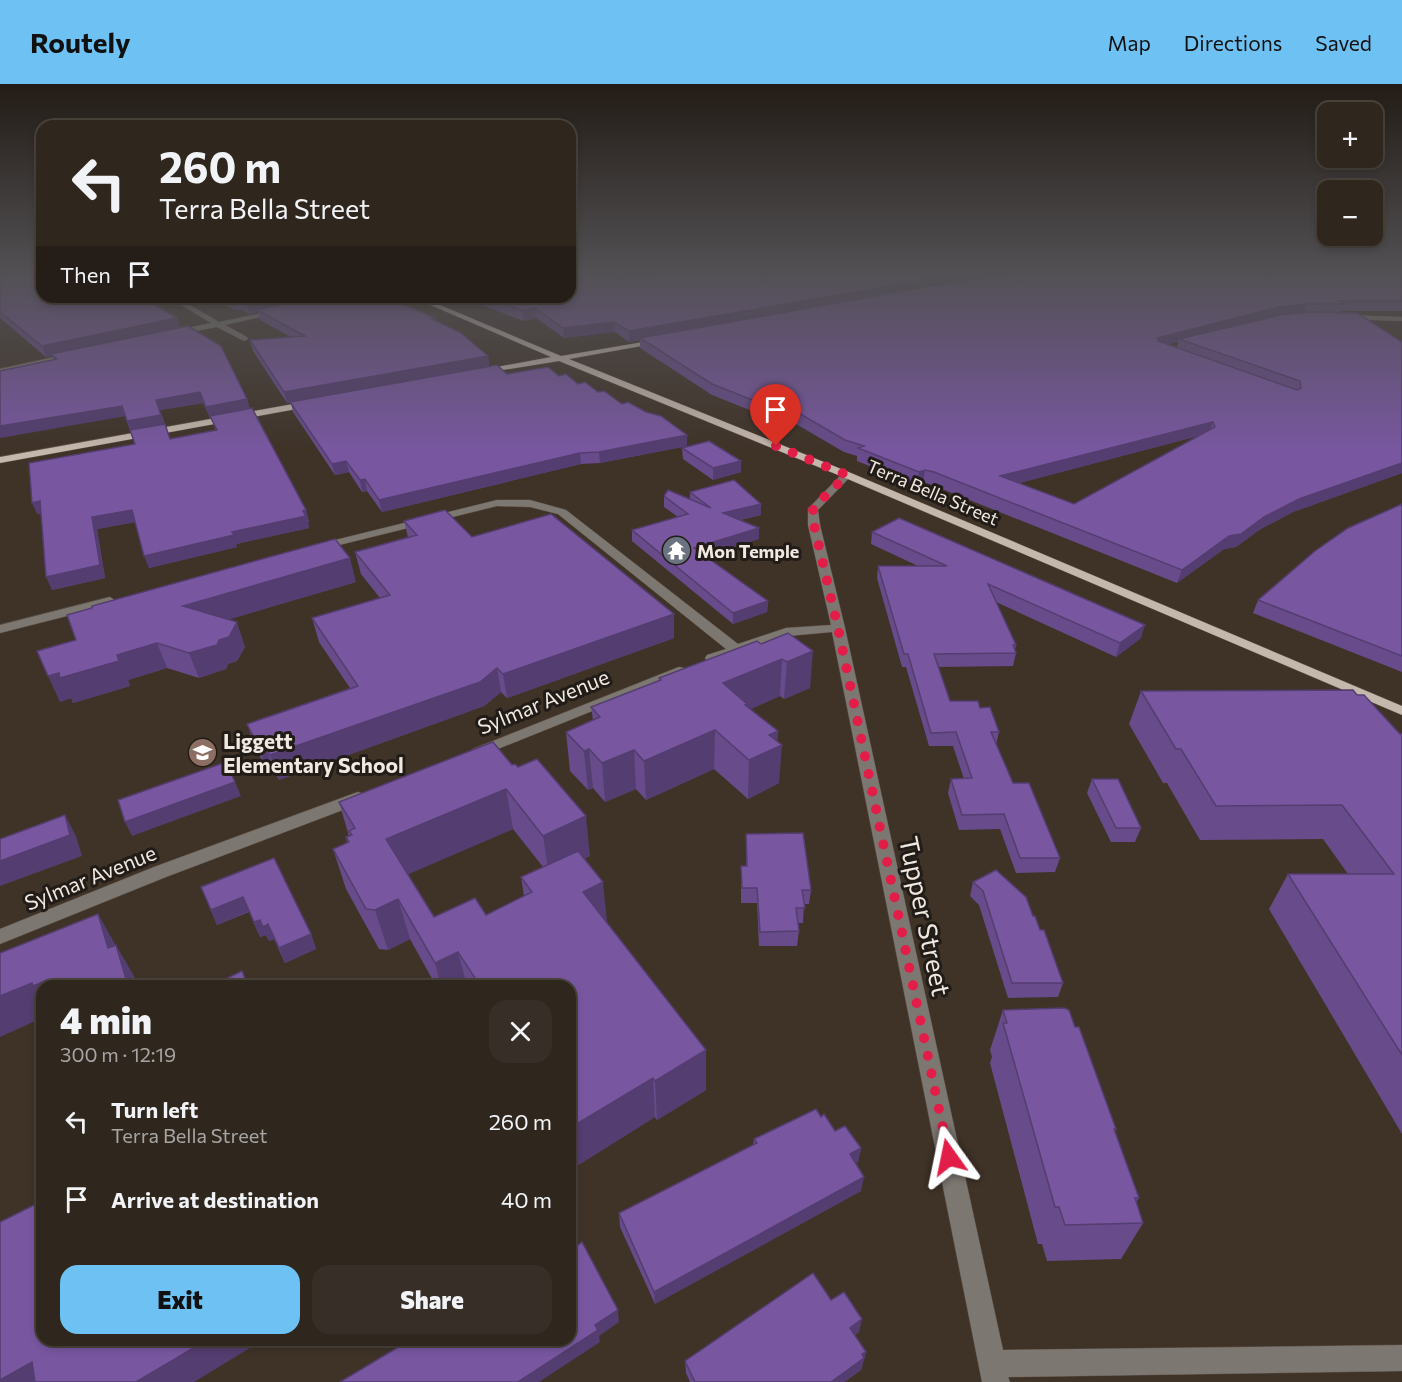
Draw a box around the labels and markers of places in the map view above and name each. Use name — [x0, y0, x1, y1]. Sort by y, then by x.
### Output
pin — [750, 384, 801, 446]
temple icon: Mon Temple — [660, 535, 692, 567]
place label: Mon Temple — [697, 540, 799, 562]
place label: Liggett Elementary School — [223, 728, 404, 777]
school or university icon: Liggett Elementary School — [186, 736, 218, 768]

